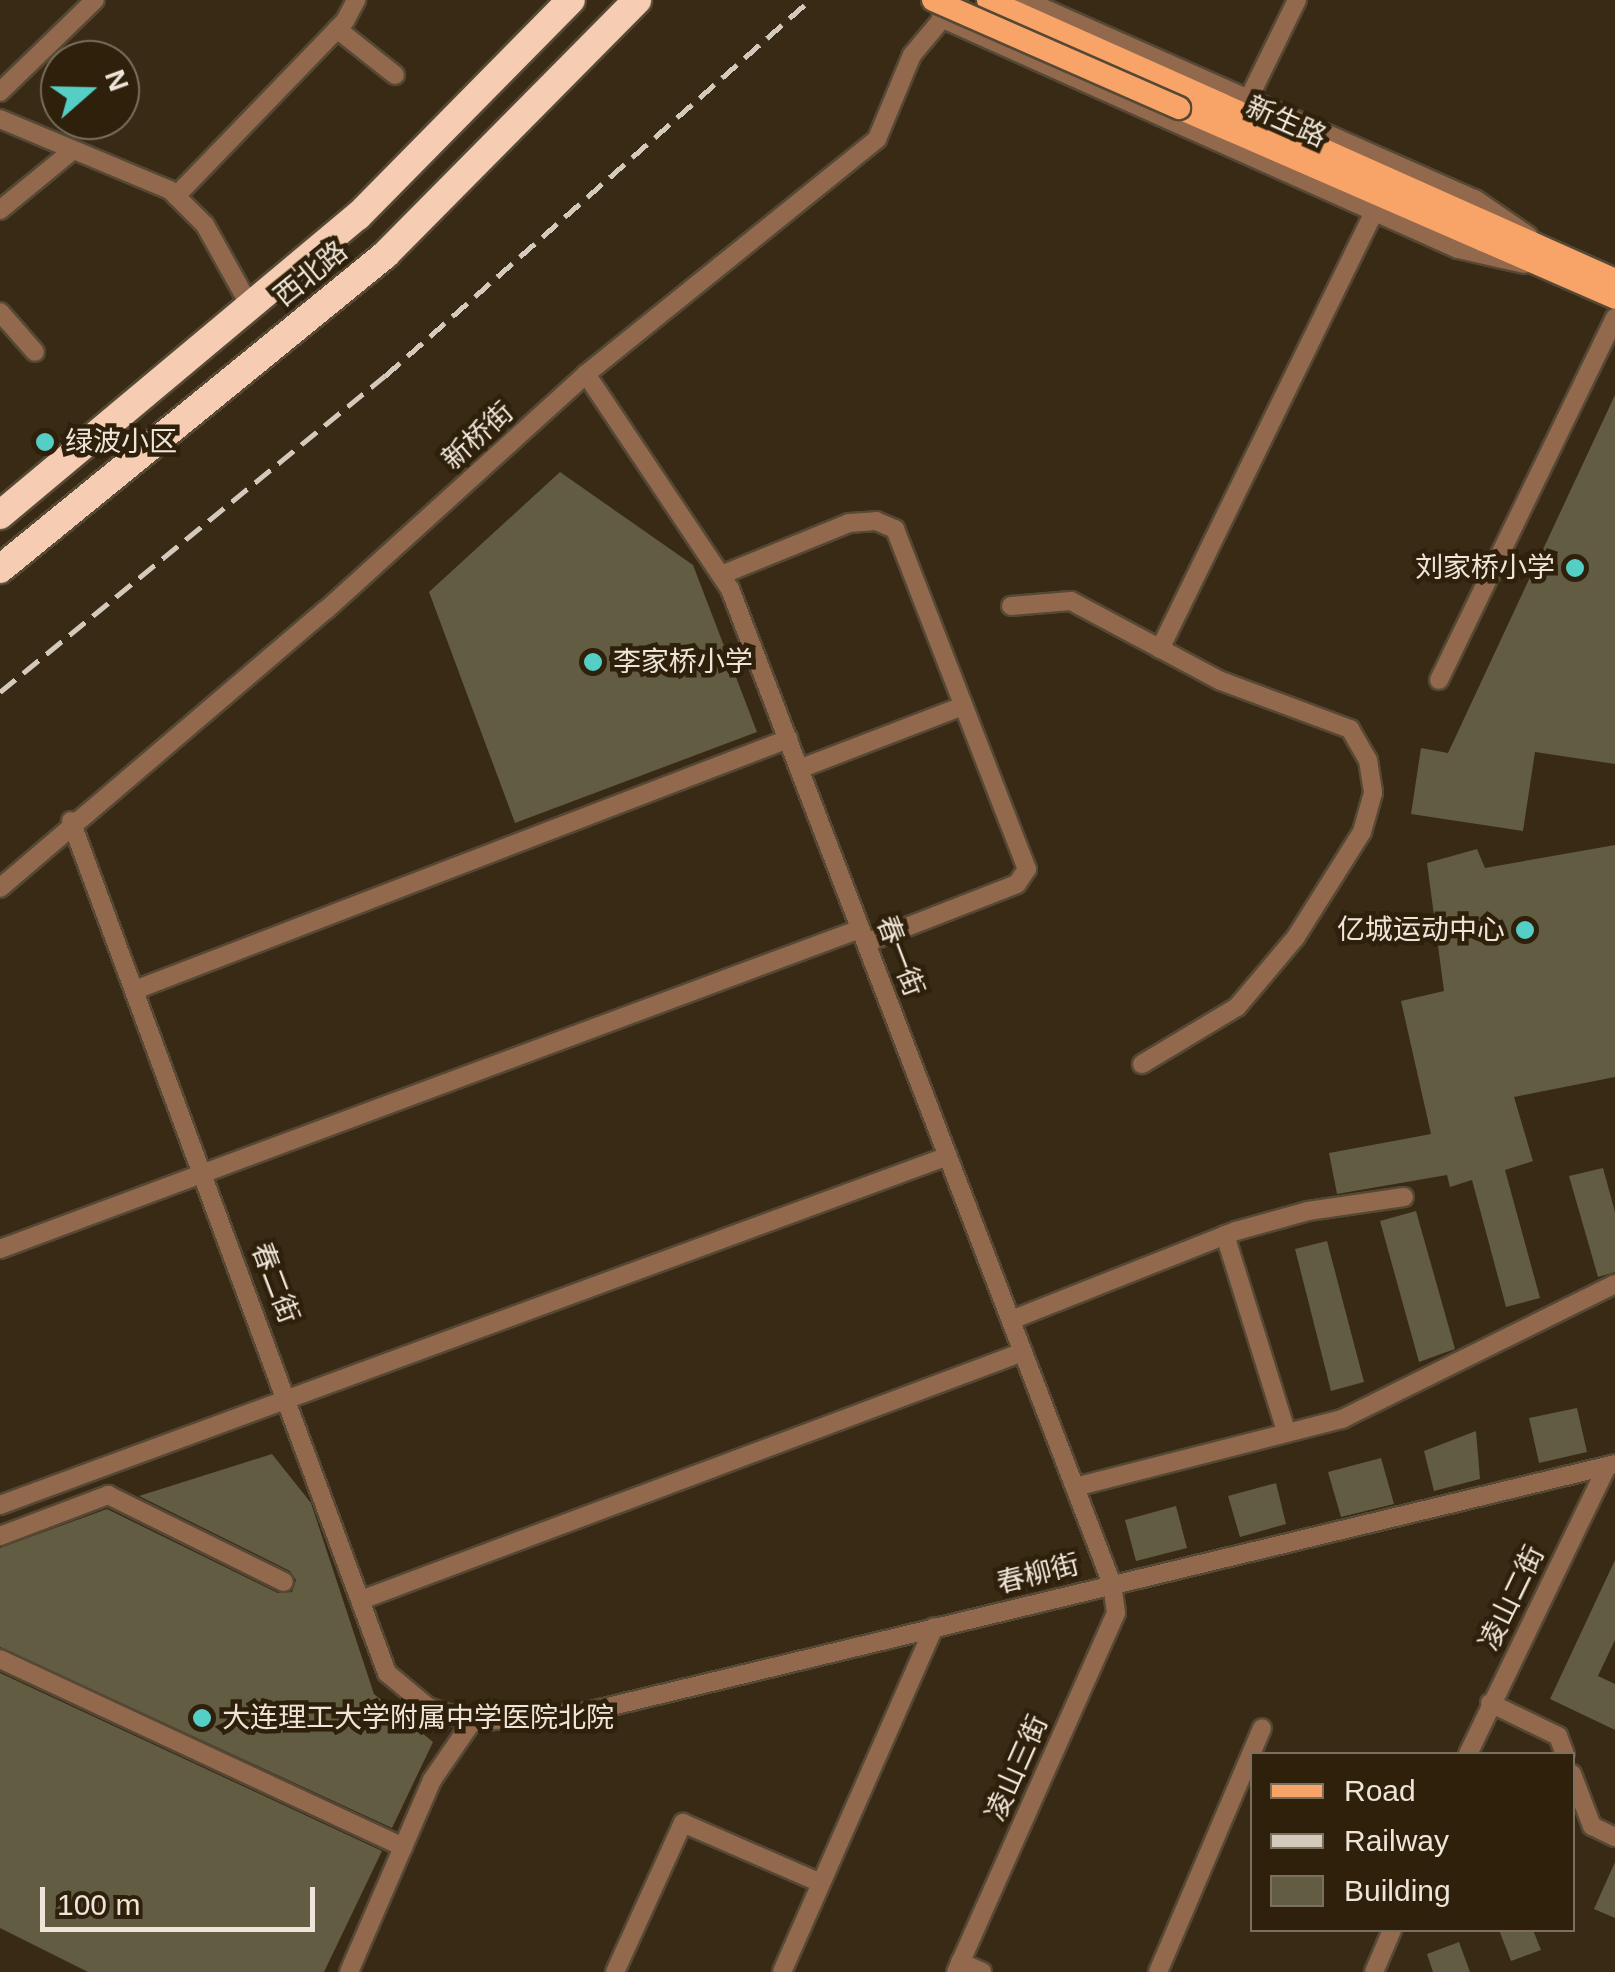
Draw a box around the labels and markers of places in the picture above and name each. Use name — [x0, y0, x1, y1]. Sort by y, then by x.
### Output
place label: 绿波小区 — [65, 425, 177, 459]
marker: 绿波小区 — [34, 431, 56, 453]
place label: 刘家桥小学 — [1415, 551, 1555, 585]
marker: 刘家桥小学 — [1564, 557, 1586, 579]
place label: 李家桥小学 — [613, 645, 753, 679]
marker: 李家桥小学 — [582, 651, 604, 673]
place label: 亿城运动中心 — [1337, 913, 1505, 947]
marker: 亿城运动中心 — [1514, 919, 1536, 941]
place label: 大连理工大学附属中学医院北院 — [222, 1701, 614, 1735]
marker: 大连理工大学附属中学医院北院 — [191, 1707, 213, 1729]

